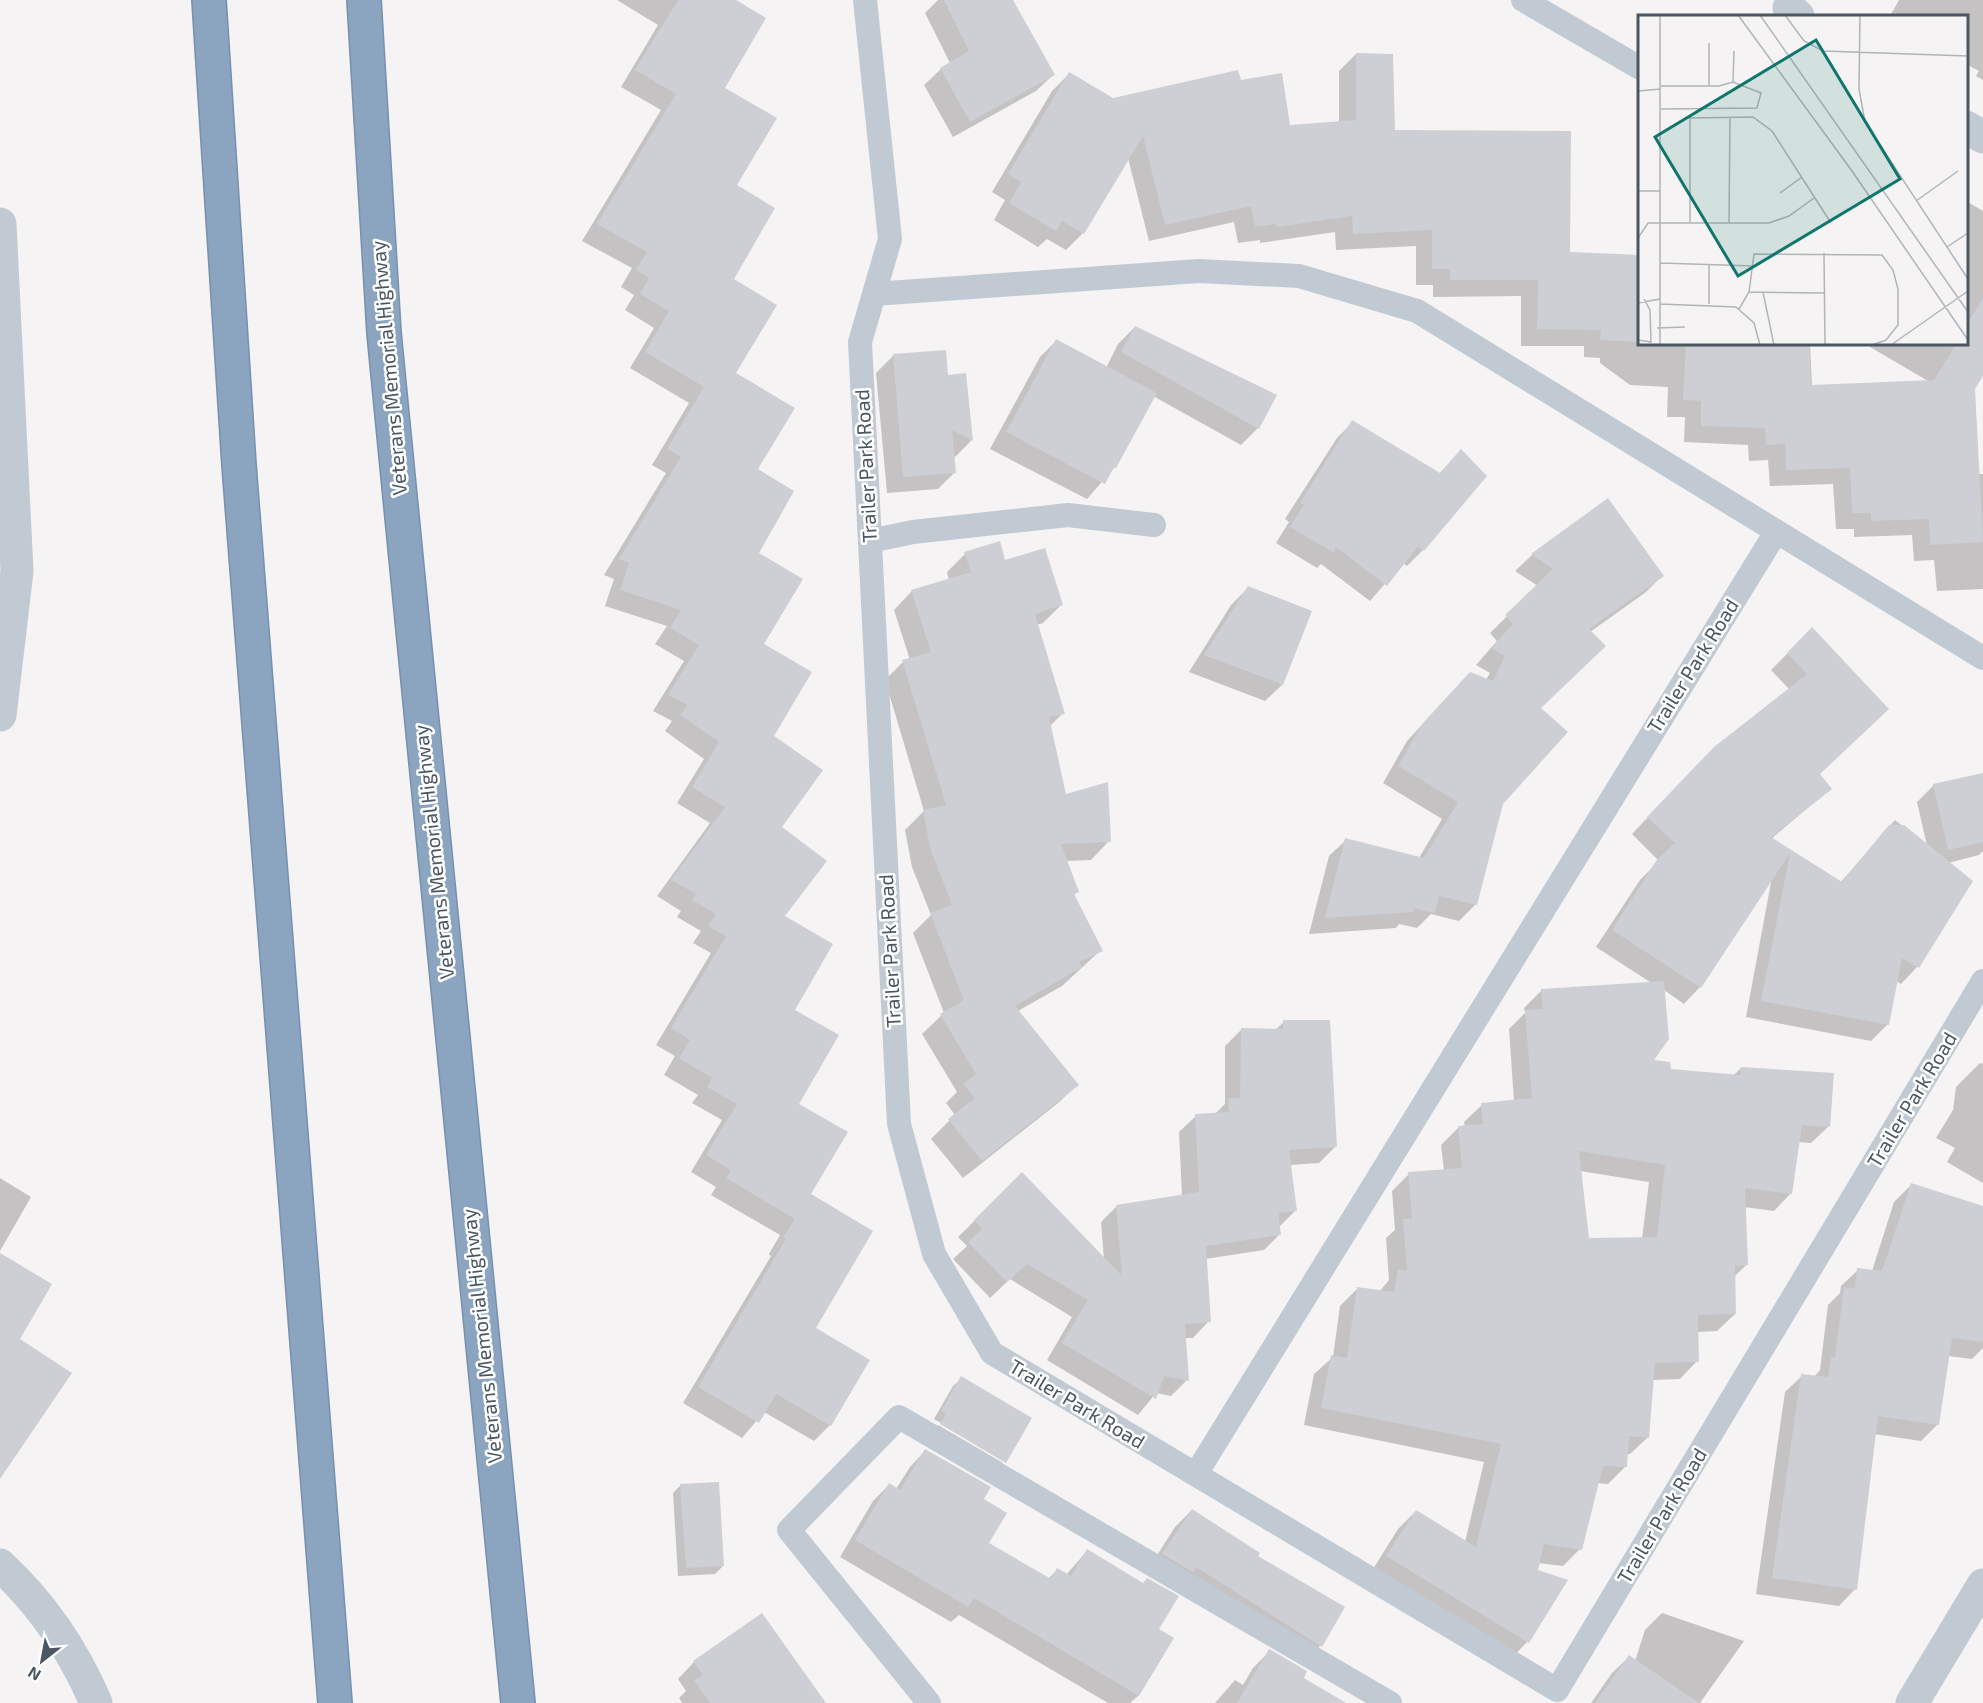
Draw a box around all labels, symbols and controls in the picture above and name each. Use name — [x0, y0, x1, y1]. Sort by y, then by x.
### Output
inset map — [1638, 15, 1968, 345]
street label: Veterans Memorial Highway — [365, 239, 411, 497]
street label: Trailer Park Road — [849, 389, 881, 543]
street label: Trailer Park Road — [1641, 594, 1743, 737]
street label: Veterans Memorial Highway — [408, 723, 458, 981]
street label: Trailer Park Road — [873, 874, 905, 1028]
street label: Trailer Park Road — [1861, 1027, 1961, 1172]
street label: Veterans Memorial Highway — [456, 1207, 506, 1465]
street label: Trailer Park Road — [1005, 1353, 1150, 1453]
street label: Trailer Park Road — [1611, 1443, 1711, 1588]
north arrow — [12, 1631, 72, 1691]
text: N — [24, 1663, 44, 1685]

